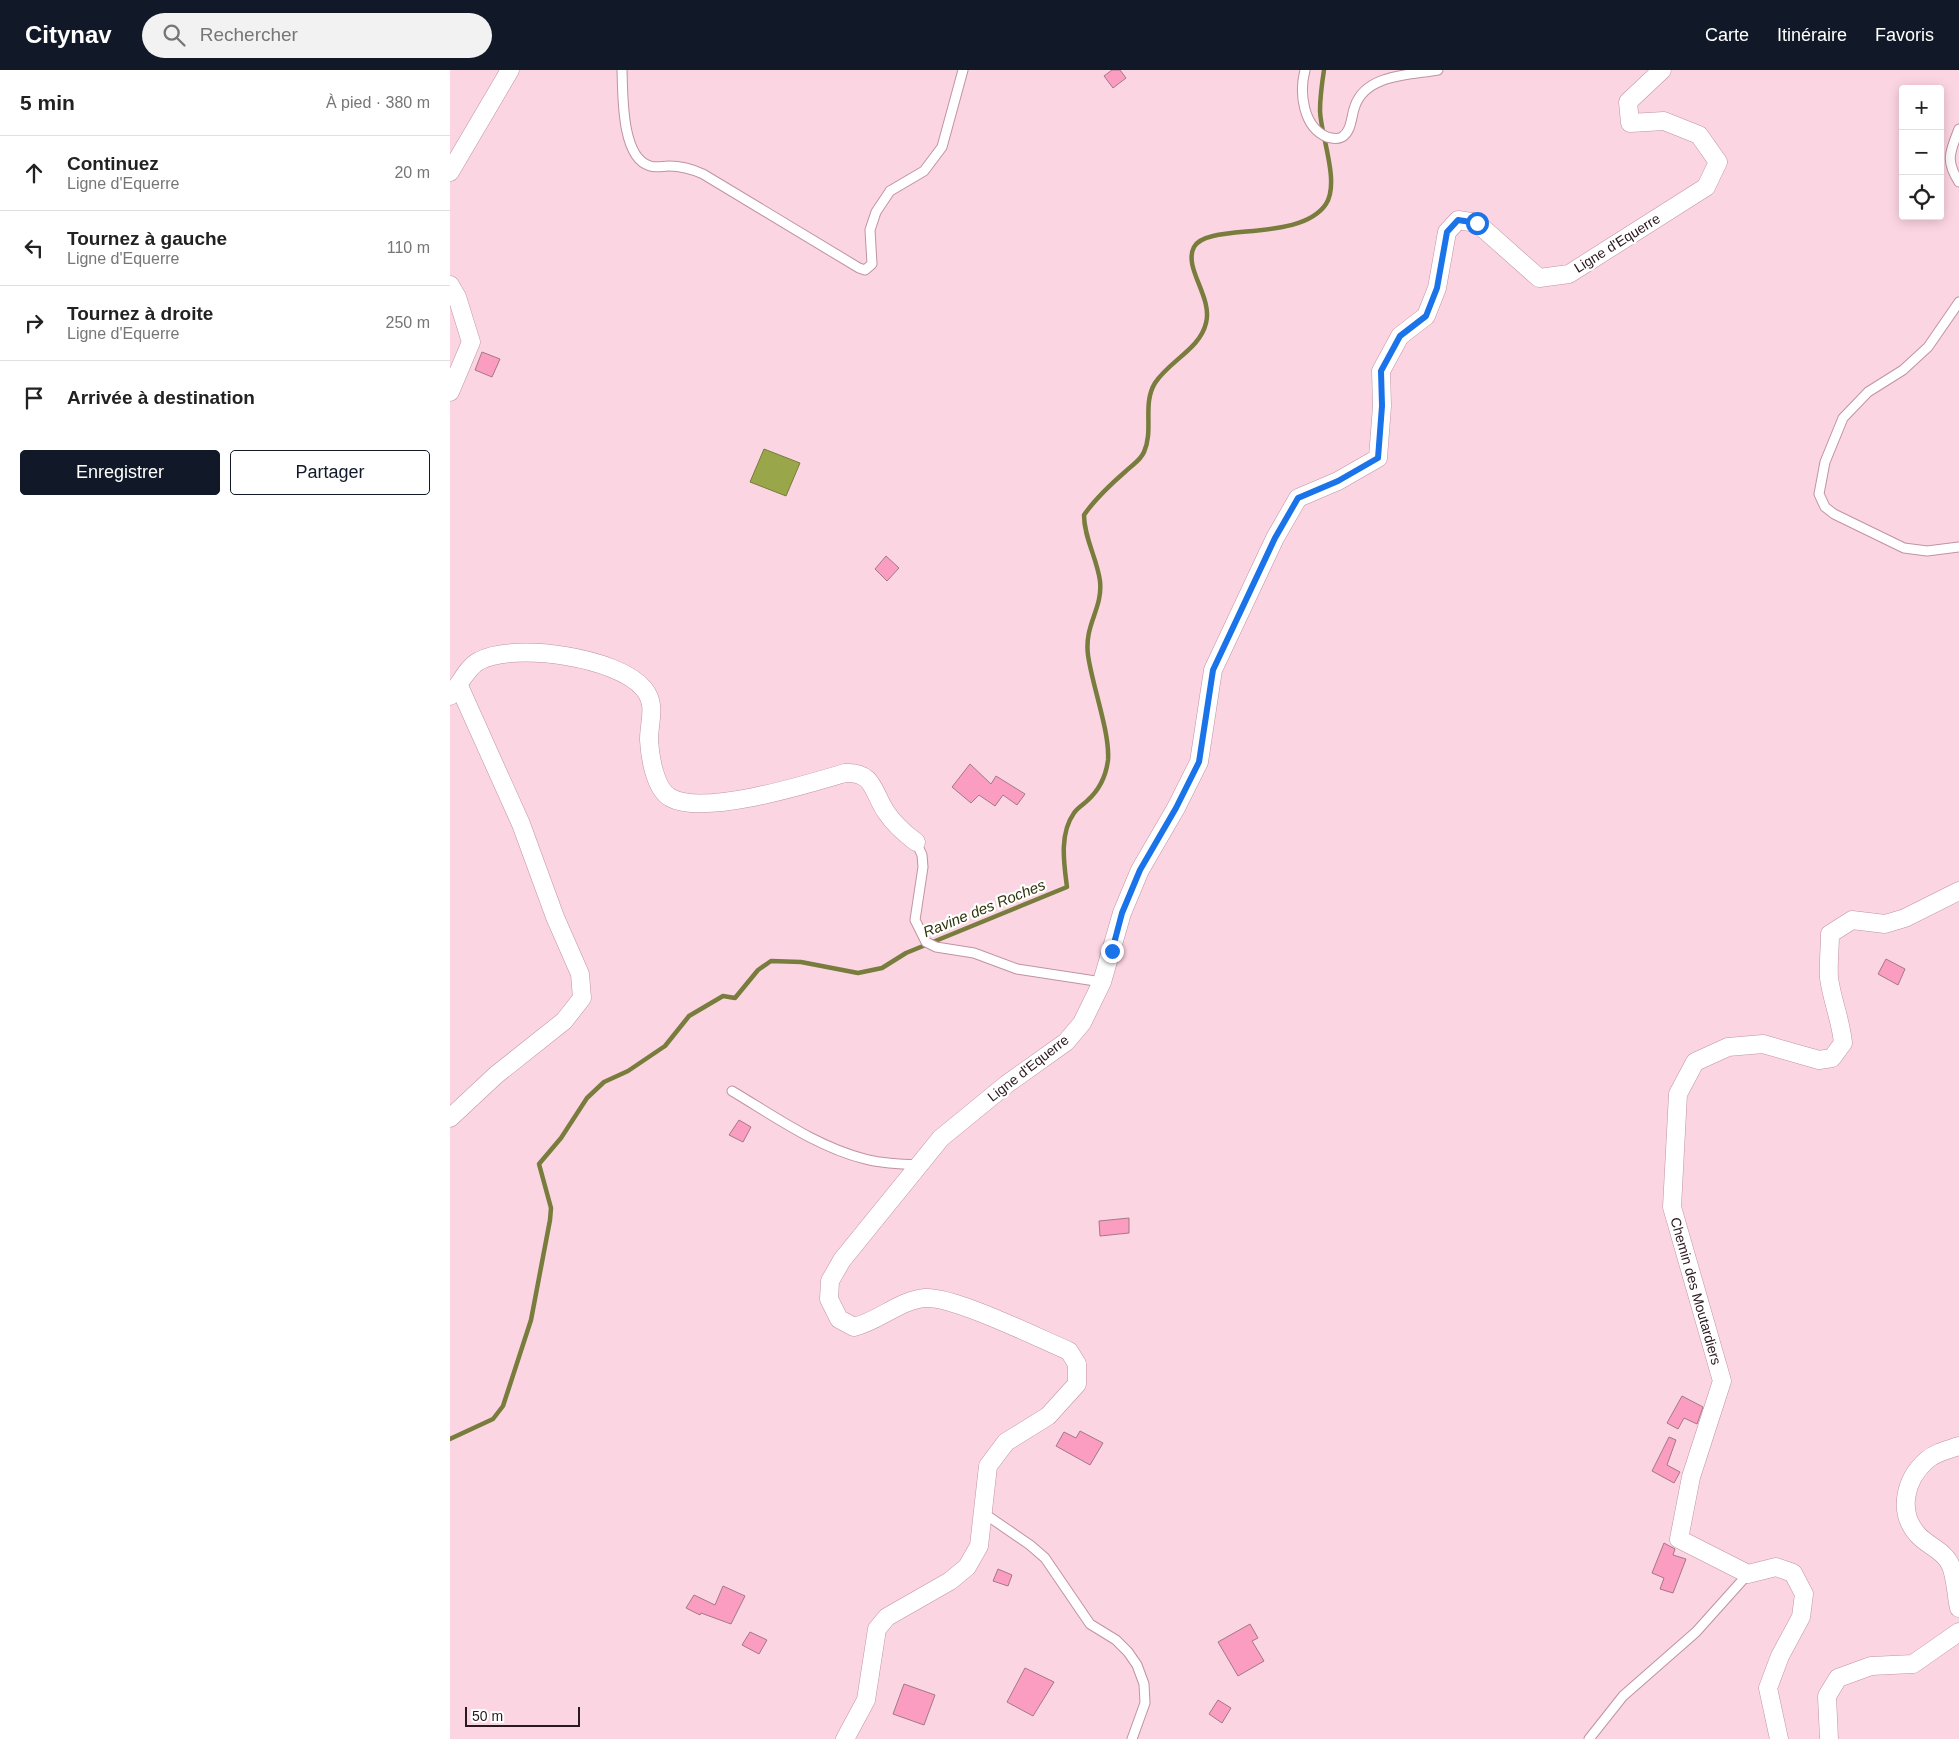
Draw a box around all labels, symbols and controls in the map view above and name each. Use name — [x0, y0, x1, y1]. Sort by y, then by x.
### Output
search box — [142, 13, 492, 58]
text: Citynav — [25, 21, 112, 48]
icon: search — [160, 21, 188, 49]
text: Rechercher — [200, 24, 298, 45]
text: Carte — [1705, 25, 1749, 45]
text: Itinéraire — [1777, 25, 1847, 45]
text: Favoris — [1875, 25, 1934, 45]
map controls — [1899, 85, 1944, 220]
button: + — [1899, 85, 1944, 130]
text: 5 min — [20, 91, 75, 114]
text: À pied · 380 m — [326, 94, 430, 111]
button: − — [1899, 130, 1944, 175]
text: Continuez — [67, 153, 159, 174]
icon: ahead — [20, 159, 48, 187]
text: 20 m — [394, 164, 430, 181]
text: Ligne d'Equerre — [67, 175, 179, 192]
button: locate — [1899, 175, 1944, 220]
street label: Ligne d'Equerre — [1571, 210, 1663, 276]
route start — [1466, 212, 1489, 235]
text: Tournez à gauche — [67, 228, 227, 249]
icon: left — [20, 234, 48, 262]
text: 110 m — [387, 239, 430, 256]
text: Ligne d'Equerre — [67, 250, 179, 267]
text: Tournez à droite — [67, 303, 213, 324]
icon: right — [20, 309, 48, 337]
text: 250 m — [386, 314, 430, 331]
text: Ligne d'Equerre — [67, 325, 179, 342]
icon: arrive — [20, 384, 48, 412]
text: Arrivée à destination — [67, 387, 255, 408]
button: Enregistrer — [20, 450, 220, 495]
button: Partager — [230, 450, 430, 495]
water label: Ravine des Roches — [921, 876, 1048, 940]
route end — [1101, 940, 1124, 963]
street label: Ligne d'Equerre — [984, 1031, 1072, 1105]
street label: Chemin des Moutardiers — [1667, 1215, 1725, 1367]
scale bar — [465, 1704, 580, 1727]
text: 50 m — [472, 1708, 503, 1724]

